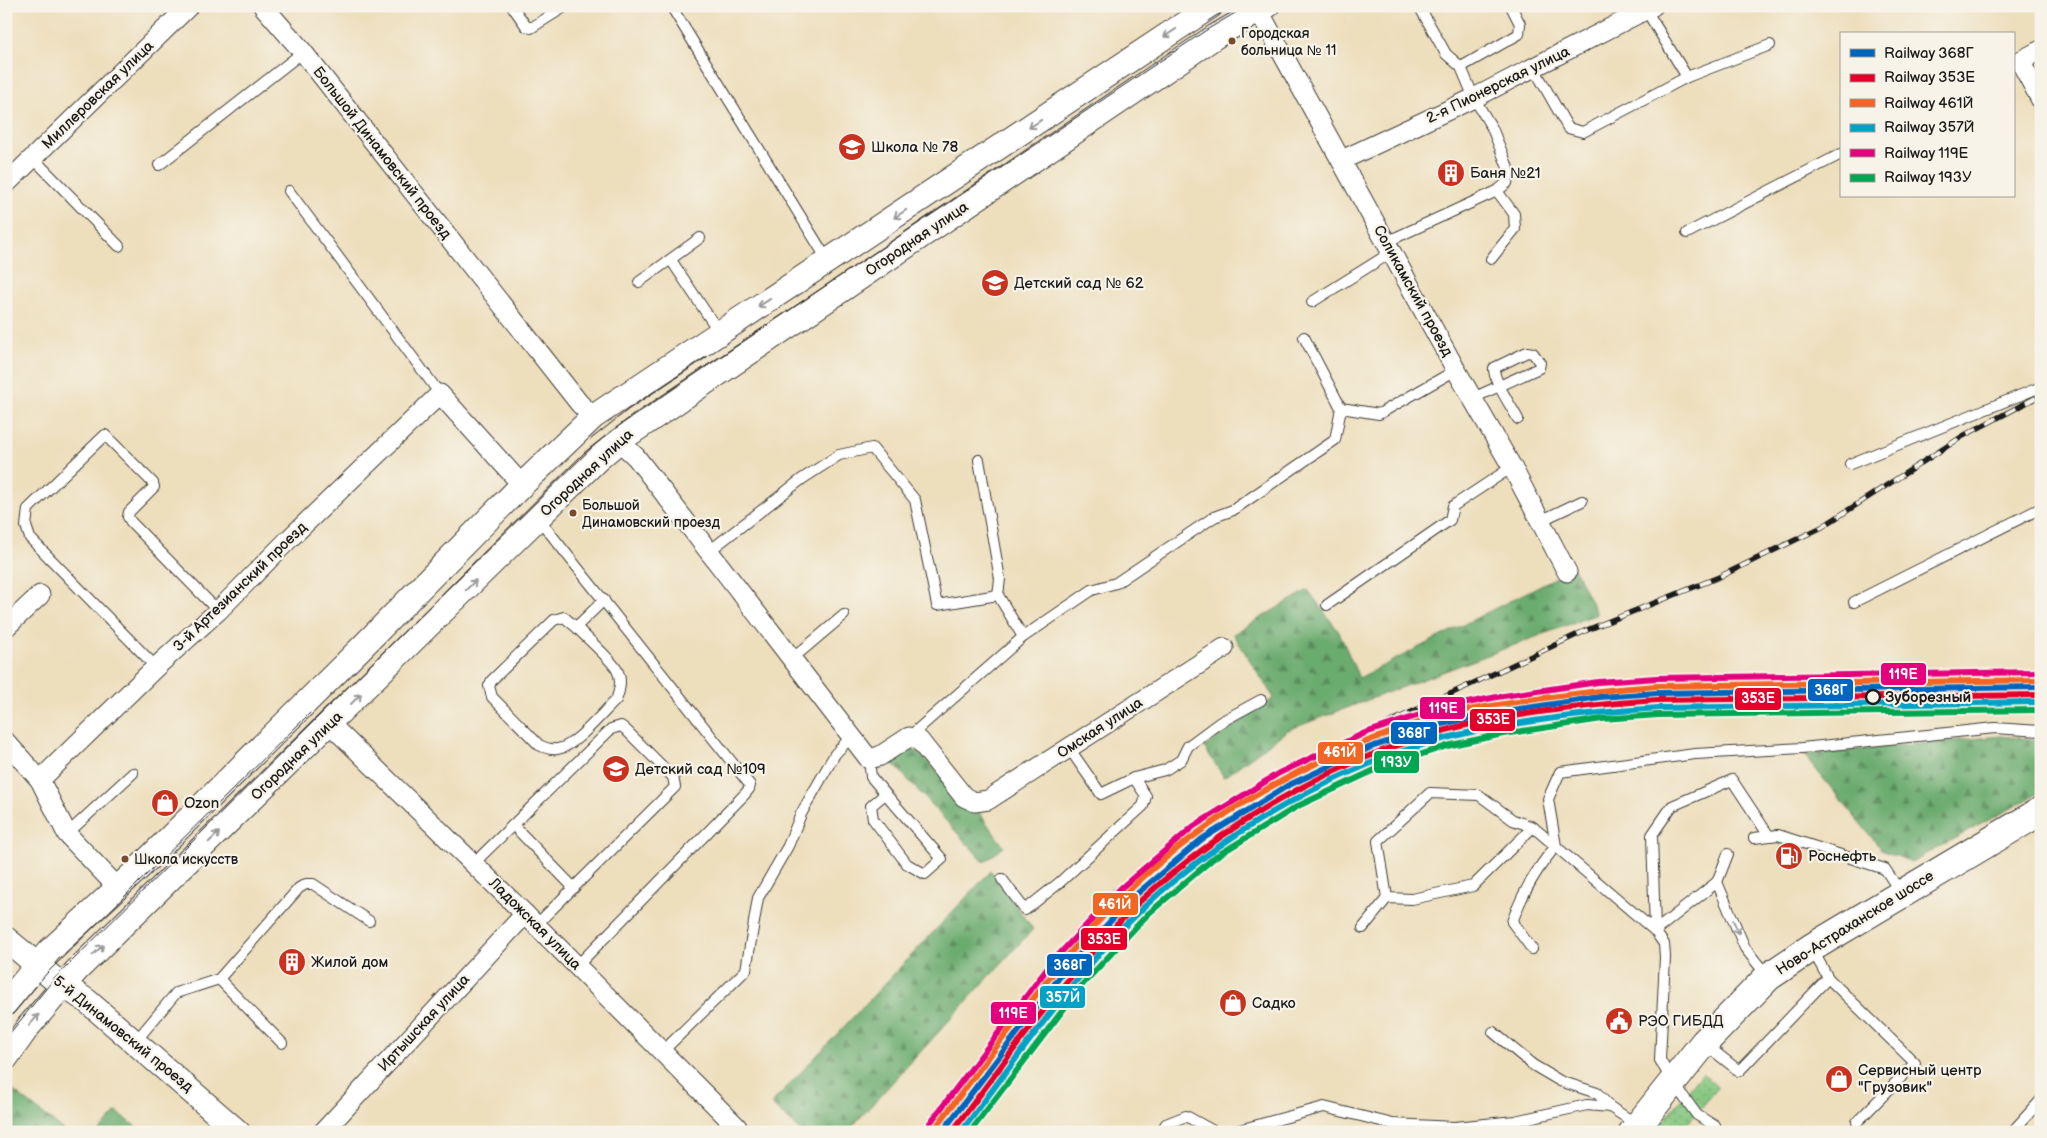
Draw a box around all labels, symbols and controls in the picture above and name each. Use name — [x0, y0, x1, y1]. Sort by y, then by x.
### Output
place label: Городская больница № 11 — [1241, 25, 1336, 59]
one-way arrow — [1163, 28, 1177, 38]
legend — [1840, 32, 2014, 198]
marker: Городская больница № 11 — [1227, 36, 1237, 46]
street label: Миллеровская улица — [38, 37, 158, 153]
street label: 2-я Пионерская улица — [1423, 42, 1573, 128]
text: Railway 368Г — [1884, 44, 1974, 63]
street label: Большой Динамовский проезд — [309, 63, 455, 243]
text: Railway 353Е — [1884, 68, 1975, 87]
text: Railway 461Й — [1884, 94, 1974, 113]
text: Railway 357Й — [1884, 118, 1975, 137]
one-way arrow — [1028, 119, 1042, 129]
school or university icon: Школа № 78 — [837, 132, 867, 162]
place label: Школа № 78 — [871, 138, 958, 157]
text: Railway 119Е — [1884, 144, 1969, 163]
building icon: Баня №21 — [1436, 158, 1466, 188]
place label: Баня №21 — [1470, 164, 1541, 183]
text: Railway 193У — [1884, 168, 1972, 187]
street label: Огородная улица — [862, 197, 972, 281]
one-way arrow — [893, 209, 907, 219]
street label: Соликамский проезд — [1369, 222, 1457, 360]
school or university icon: Детский сад № 62 — [980, 268, 1010, 298]
place label: Детский сад № 62 — [1014, 274, 1144, 293]
one-way arrow — [757, 298, 771, 309]
street label: Огородная улица — [537, 425, 638, 521]
place label: Большой Динамовский проезд — [582, 497, 721, 531]
marker: Большой Динамовский проезд — [568, 508, 578, 518]
street label: 3-й Артезианский проезд — [169, 518, 311, 656]
one-way arrow — [465, 579, 477, 591]
line badge: 119Е — [1880, 662, 1927, 686]
text: 119Е — [1888, 666, 1918, 683]
line badge: 368Г — [1807, 678, 1854, 702]
text: 368Г — [1815, 682, 1848, 699]
line badge: 353Е — [1734, 687, 1782, 711]
place label: Зуборезный — [1885, 688, 1971, 707]
marker: Зуборезный — [1865, 689, 1881, 705]
text: 353Е — [1741, 690, 1775, 707]
one-way arrow — [350, 693, 362, 705]
street label: Омская улица — [1054, 693, 1147, 763]
line badge: 119Е — [1419, 696, 1466, 720]
text: 119Е — [1428, 700, 1458, 717]
street label: Огородная улица — [247, 707, 347, 805]
line badge: 353Е — [1469, 708, 1516, 732]
text: 353Е — [1476, 711, 1510, 728]
line badge: 368Г — [1390, 721, 1438, 745]
text: 368Г — [1398, 725, 1431, 742]
line badge: 461Й — [1317, 741, 1364, 765]
text: 461Й — [1323, 742, 1357, 761]
line badge: 193У — [1373, 750, 1420, 774]
school or university icon: Детский сад №109 — [601, 754, 631, 784]
text: 193У — [1380, 754, 1412, 771]
place label: Детский сад №109 — [635, 760, 766, 779]
shop icon: Ozon — [150, 788, 180, 818]
place label: Ozon — [184, 794, 219, 813]
one-way arrow — [208, 831, 221, 843]
fuel station icon: Роснефть — [1774, 841, 1804, 871]
place label: Роснефть — [1808, 847, 1877, 866]
place label: Школа искусств — [134, 851, 239, 868]
marker: Школа искусств — [120, 854, 130, 864]
street label: Ново-Астраханское шоссе — [1773, 867, 1937, 979]
street label: Ладожская улица — [484, 873, 585, 974]
line badge: 461Й — [1092, 892, 1139, 916]
text: 461Й — [1098, 894, 1132, 913]
one-way arrow — [1731, 919, 1741, 934]
line badge: 353Е — [1080, 927, 1128, 951]
text: 353Е — [1087, 931, 1121, 948]
one-way arrow — [92, 944, 104, 956]
building icon: Жилой дом — [277, 947, 307, 977]
place label: Жилой дом — [311, 953, 388, 972]
line badge: 368Г — [1046, 953, 1093, 977]
text: 368Г — [1054, 957, 1087, 974]
street label: Иртышская улица — [374, 970, 474, 1076]
street label: 5-й Динамовский проезд — [49, 972, 197, 1096]
line badge: 357Й — [1039, 985, 1086, 1009]
text: 357Й — [1046, 987, 1080, 1006]
shop icon: Садко — [1218, 988, 1248, 1018]
place label: Садко — [1252, 994, 1296, 1013]
line badge: 119Е — [990, 1001, 1037, 1025]
text: 119Е — [998, 1005, 1028, 1022]
public building icon: РЭО ГИБДД — [1604, 1006, 1634, 1036]
place label: РЭО ГИБДД — [1638, 1012, 1724, 1031]
one-way arrow — [28, 1014, 40, 1027]
place label: Сервисный центр "Грузовик" — [1858, 1061, 1982, 1097]
shop icon: Сервисный центр "Грузовик" — [1824, 1064, 1854, 1094]

